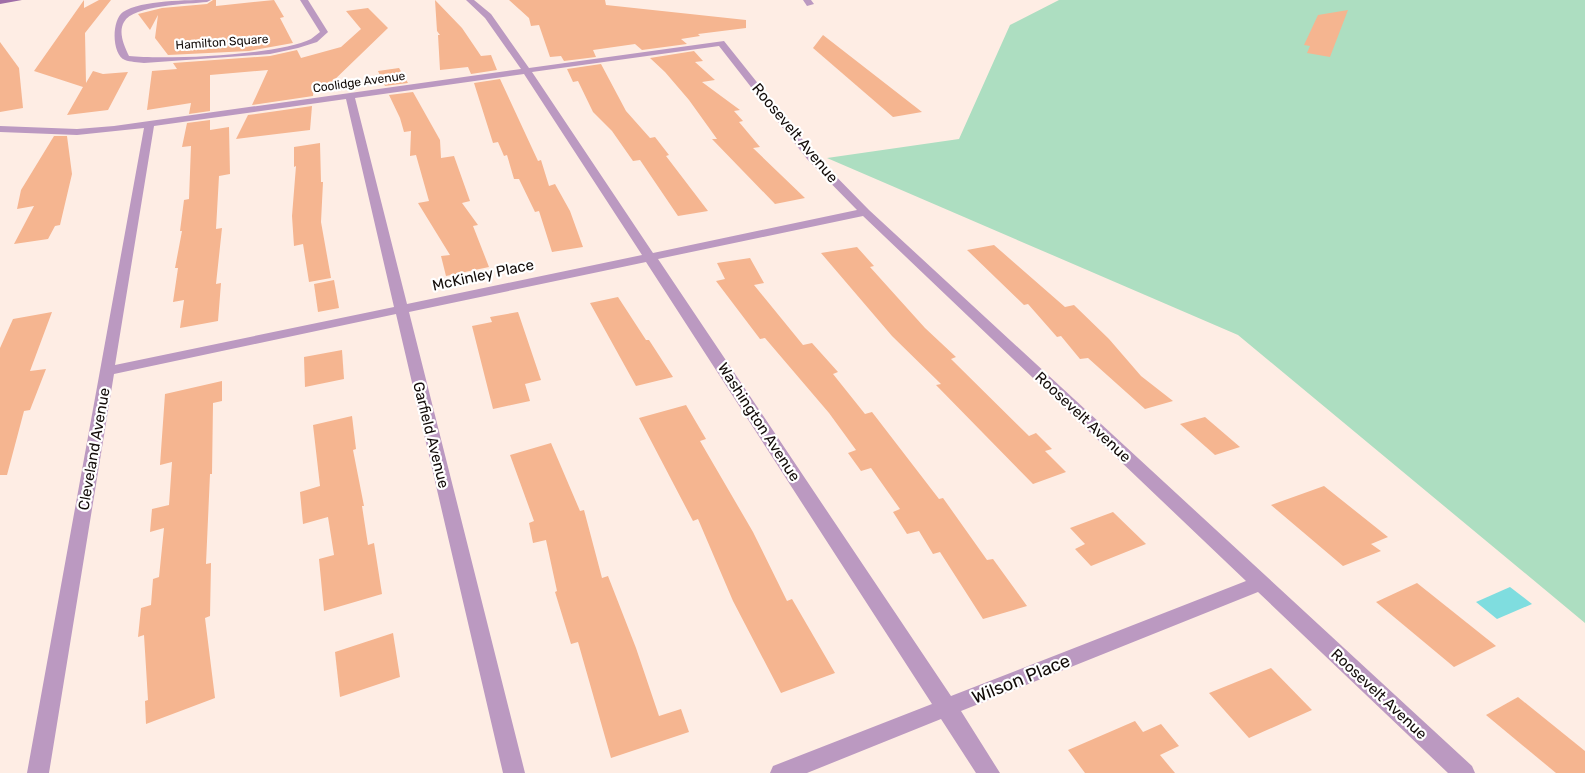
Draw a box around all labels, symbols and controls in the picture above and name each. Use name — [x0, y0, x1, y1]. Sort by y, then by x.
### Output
street label: Hamilton Square — [175, 32, 269, 52]
street label: Coolidge Avenue — [312, 69, 406, 95]
street label: Roosevelt Avenue — [748, 80, 842, 186]
street label: McKinley Place — [431, 255, 535, 295]
street label: Washington Avenue — [714, 359, 804, 485]
street label: Roosevelt Avenue — [1031, 368, 1135, 466]
street label: Garfield Avenue — [409, 380, 453, 490]
street label: Cleveland Avenue — [74, 386, 114, 512]
street label: Roosevelt Avenue — [1327, 645, 1431, 743]
street label: Wilson Place — [969, 649, 1073, 709]

